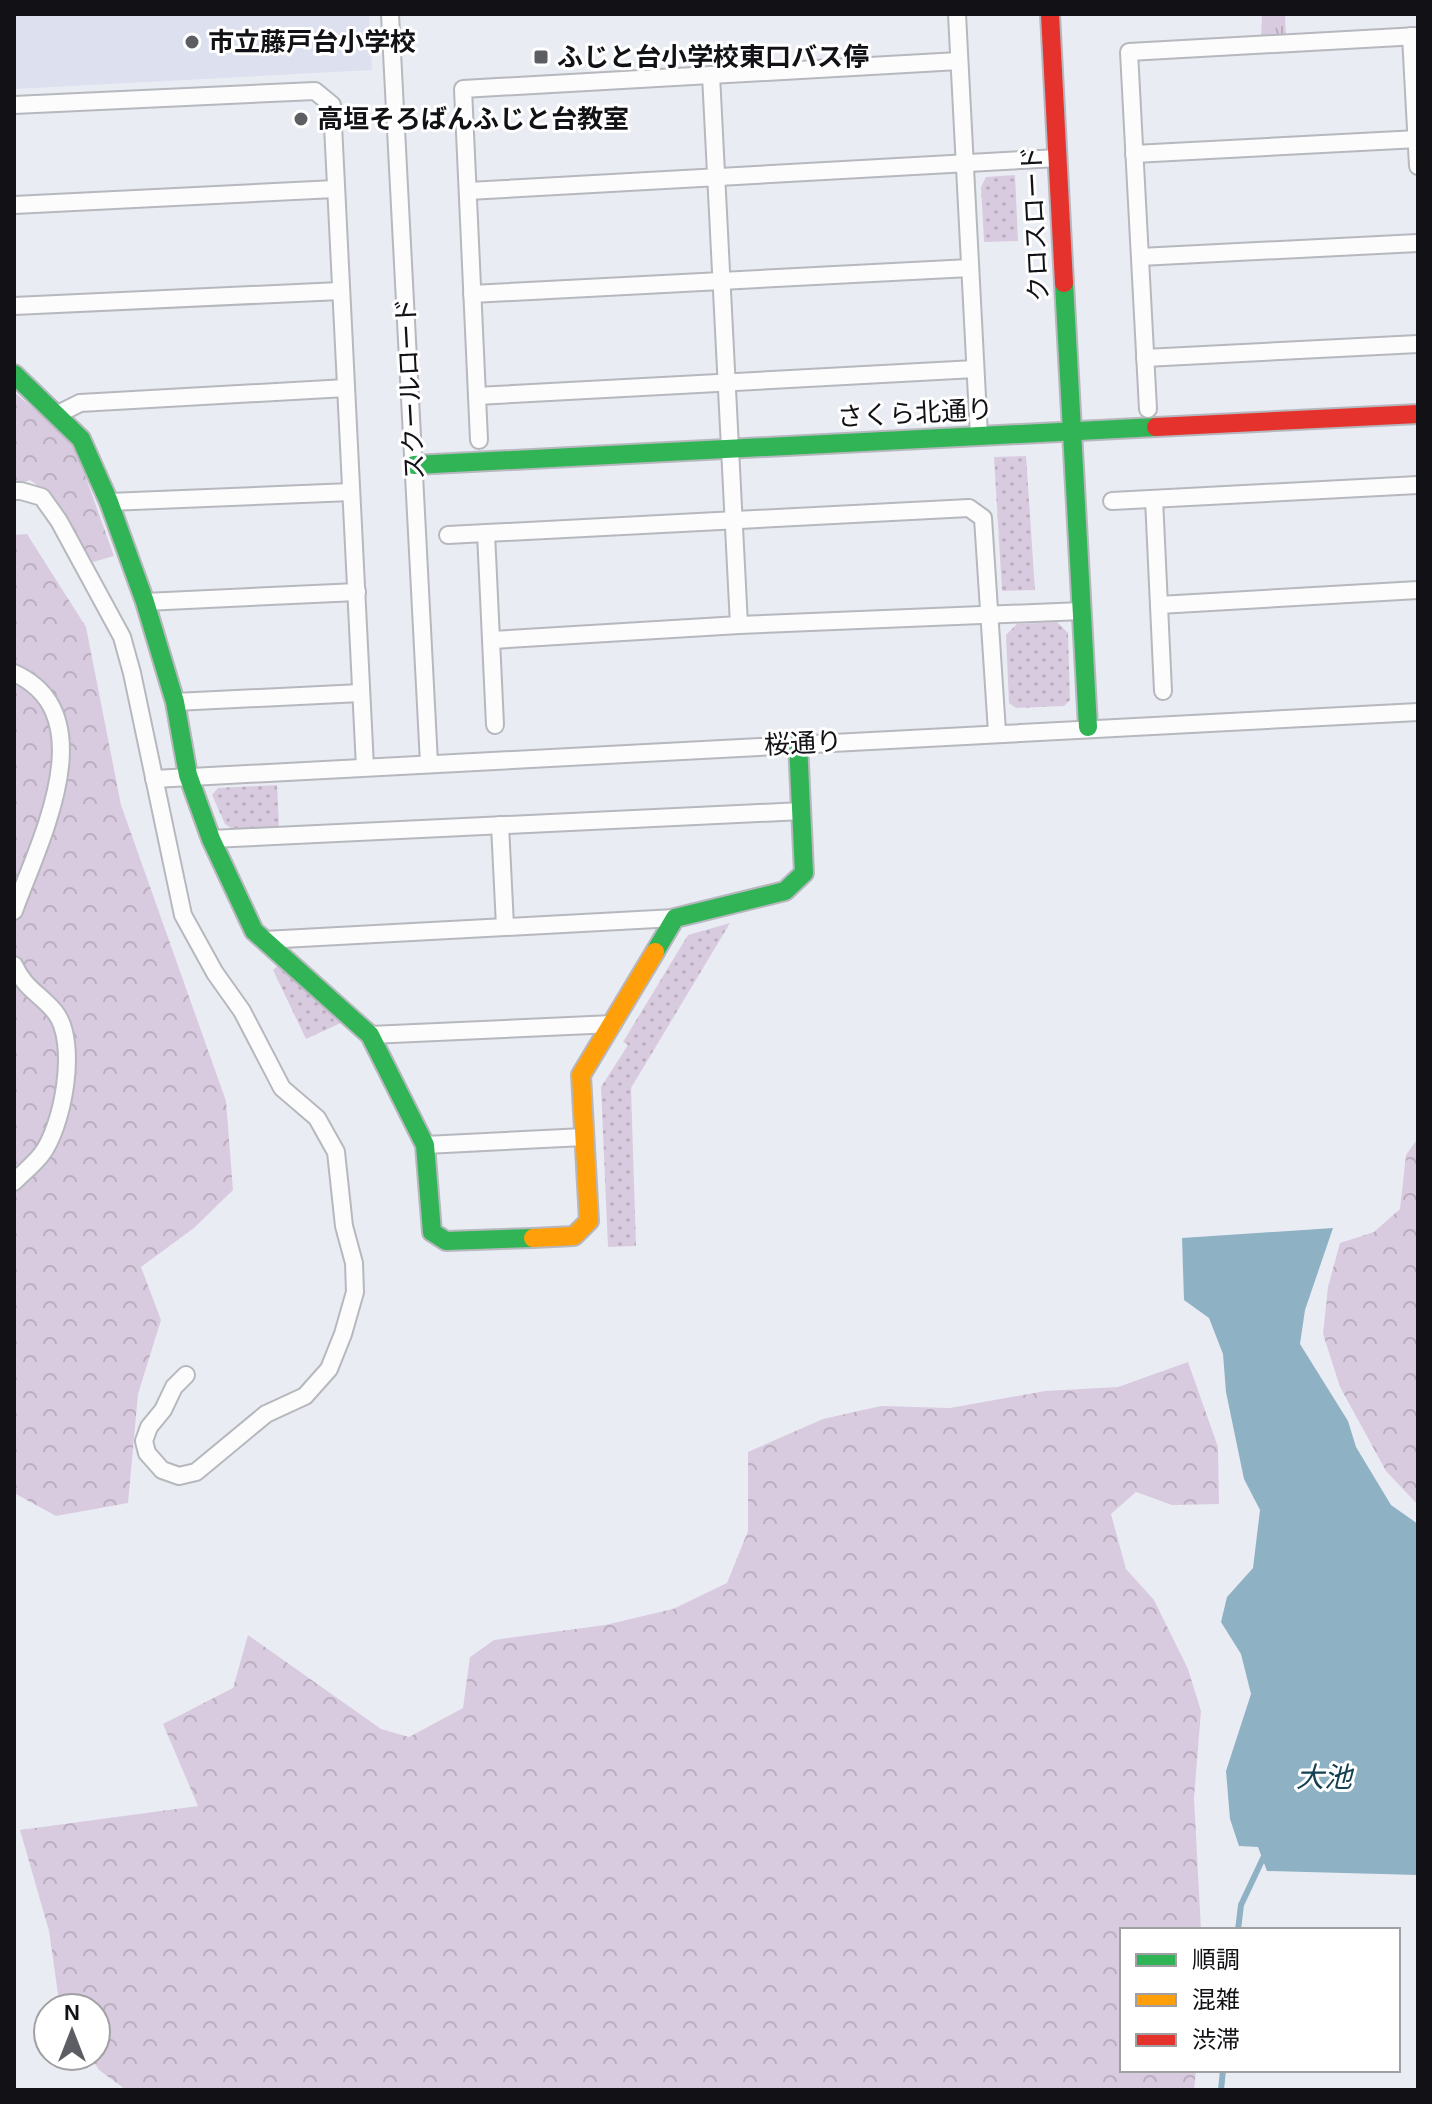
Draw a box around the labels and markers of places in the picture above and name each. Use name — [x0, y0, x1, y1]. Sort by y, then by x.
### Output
place label: 市立藤戸台小学校 — [208, 27, 416, 57]
marker: 市立藤戸台小学校 — [183, 33, 201, 51]
place label: ふじと台小学校東口バス停 — [557, 42, 869, 72]
marker: ふじと台小学校東口バス停 — [532, 48, 550, 66]
place label: 高垣そろばんふじと台教室 — [317, 104, 629, 134]
marker: 高垣そろばんふじと台教室 — [292, 110, 310, 128]

